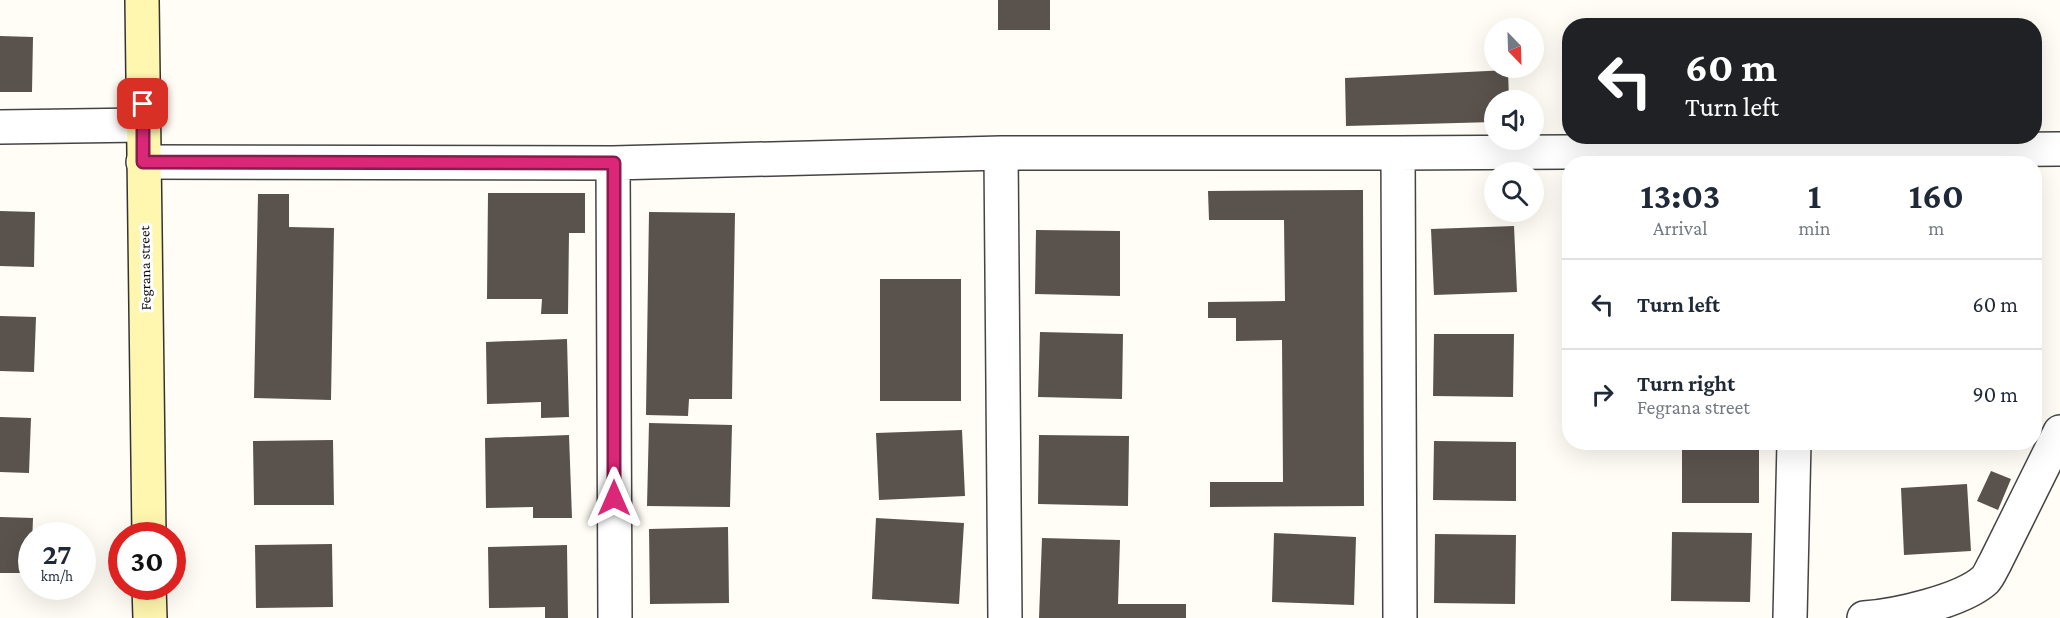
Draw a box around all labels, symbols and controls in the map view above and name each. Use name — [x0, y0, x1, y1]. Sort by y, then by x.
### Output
north arrow — [1484, 18, 1544, 78]
map controls — [1484, 18, 1544, 222]
icon: left — [1586, 42, 1664, 120]
text: 60 m — [1685, 43, 1777, 90]
pin — [117, 78, 168, 129]
icon: arrive — [126, 87, 159, 120]
button: sound — [1484, 90, 1544, 150]
text: Turn left — [1685, 92, 1779, 122]
button: search — [1484, 162, 1544, 222]
text: 13:03 — [1640, 176, 1720, 216]
text: 1 — [1808, 176, 1821, 216]
text: 160 — [1909, 176, 1964, 216]
text: Arrival — [1653, 217, 1707, 239]
text: min — [1798, 217, 1831, 239]
text: m — [1928, 217, 1944, 239]
street label: Fegrana street — [136, 224, 155, 310]
icon: left — [1586, 288, 1619, 321]
text: Turn left — [1637, 292, 1720, 317]
text: 60 m — [1973, 292, 2018, 317]
text: Turn right — [1637, 371, 1735, 396]
icon: right — [1586, 378, 1619, 411]
text: 90 m — [1973, 382, 2018, 407]
text: Fegrana street — [1637, 396, 1750, 418]
position arrow — [582, 466, 646, 530]
speed limit sign: 30 — [108, 522, 186, 600]
text: 27 — [42, 537, 72, 570]
text: km/h — [41, 568, 73, 584]

